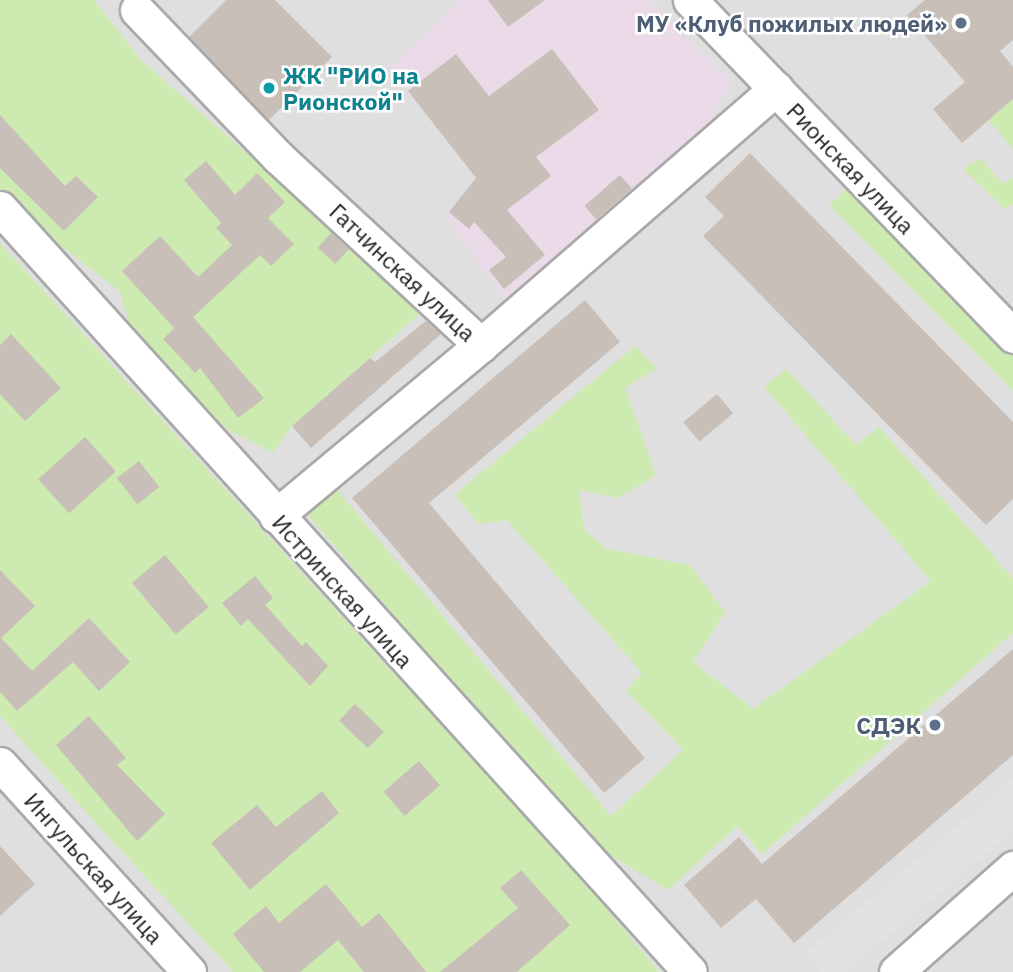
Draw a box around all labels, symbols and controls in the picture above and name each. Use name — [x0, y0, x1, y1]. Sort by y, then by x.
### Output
place label: МУ «Клуб пожилых людей» — [636, 9, 947, 37]
marker: МУ «Клуб пожилых людей» — [953, 15, 969, 31]
place label: ЖК "РИО на Рионской" — [283, 61, 419, 115]
marker: ЖК "РИО на Рионской" — [261, 80, 277, 96]
street label: Рионская улица — [781, 97, 921, 239]
street label: Гатчинская улица — [324, 197, 482, 347]
street label: Истринская улица — [267, 509, 419, 673]
place label: СДЭК — [856, 711, 921, 739]
marker: СДЭК — [927, 717, 943, 733]
street label: Ингульская улица — [19, 787, 169, 949]

